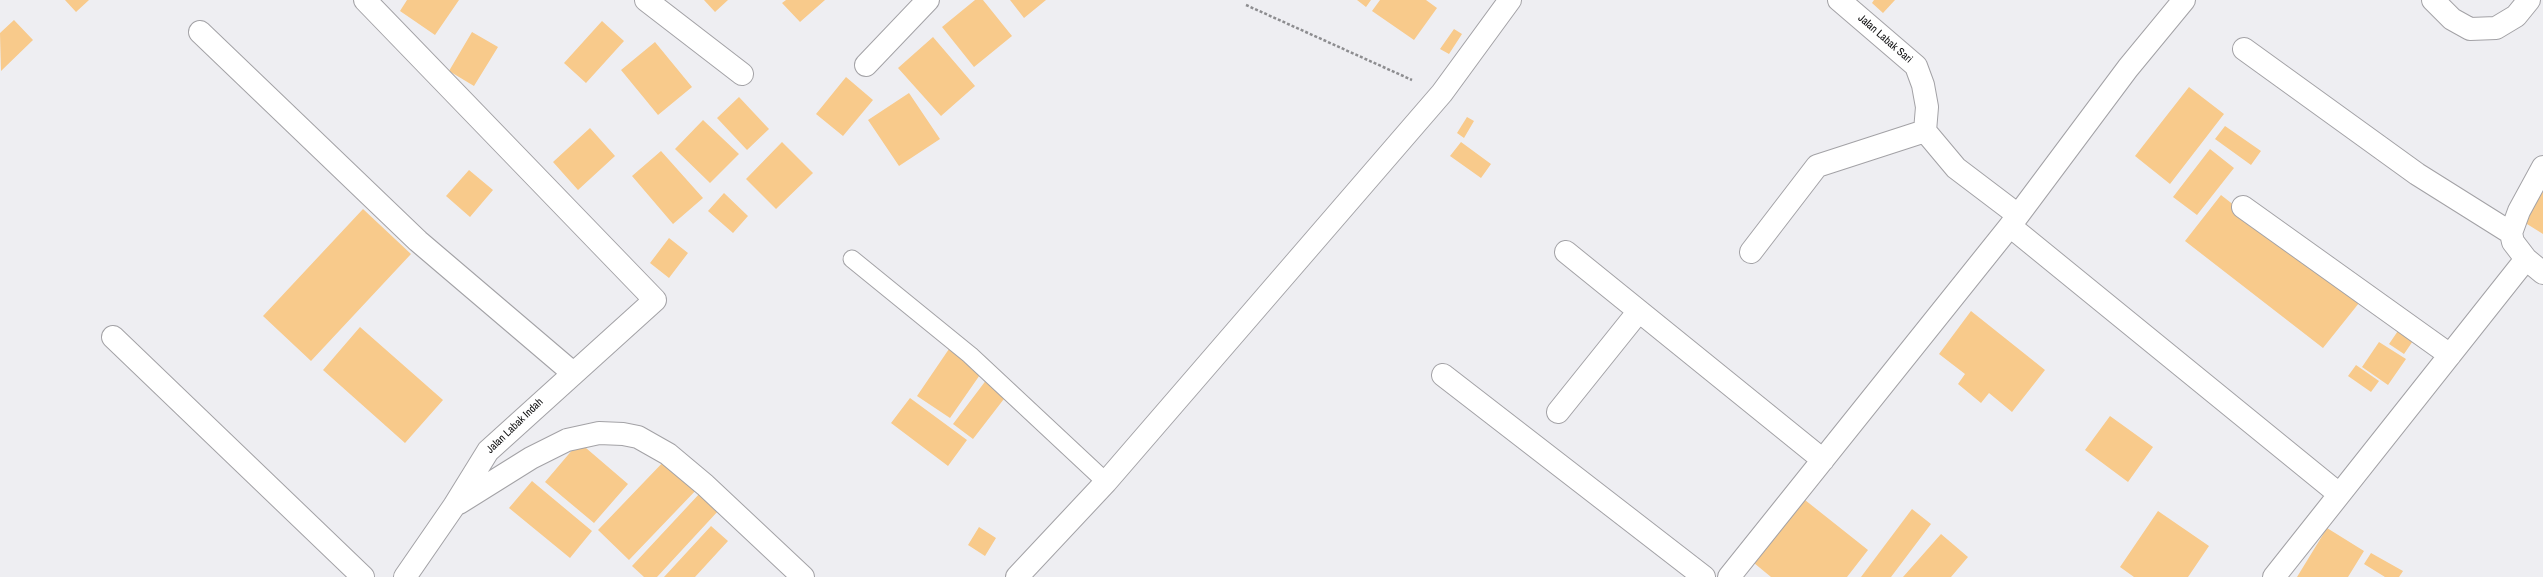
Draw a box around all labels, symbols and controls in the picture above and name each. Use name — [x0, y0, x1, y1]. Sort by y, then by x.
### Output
street label: Jalan Labak Sari — [1855, 12, 1915, 66]
street label: Jalan Labak Indah — [484, 396, 546, 456]

